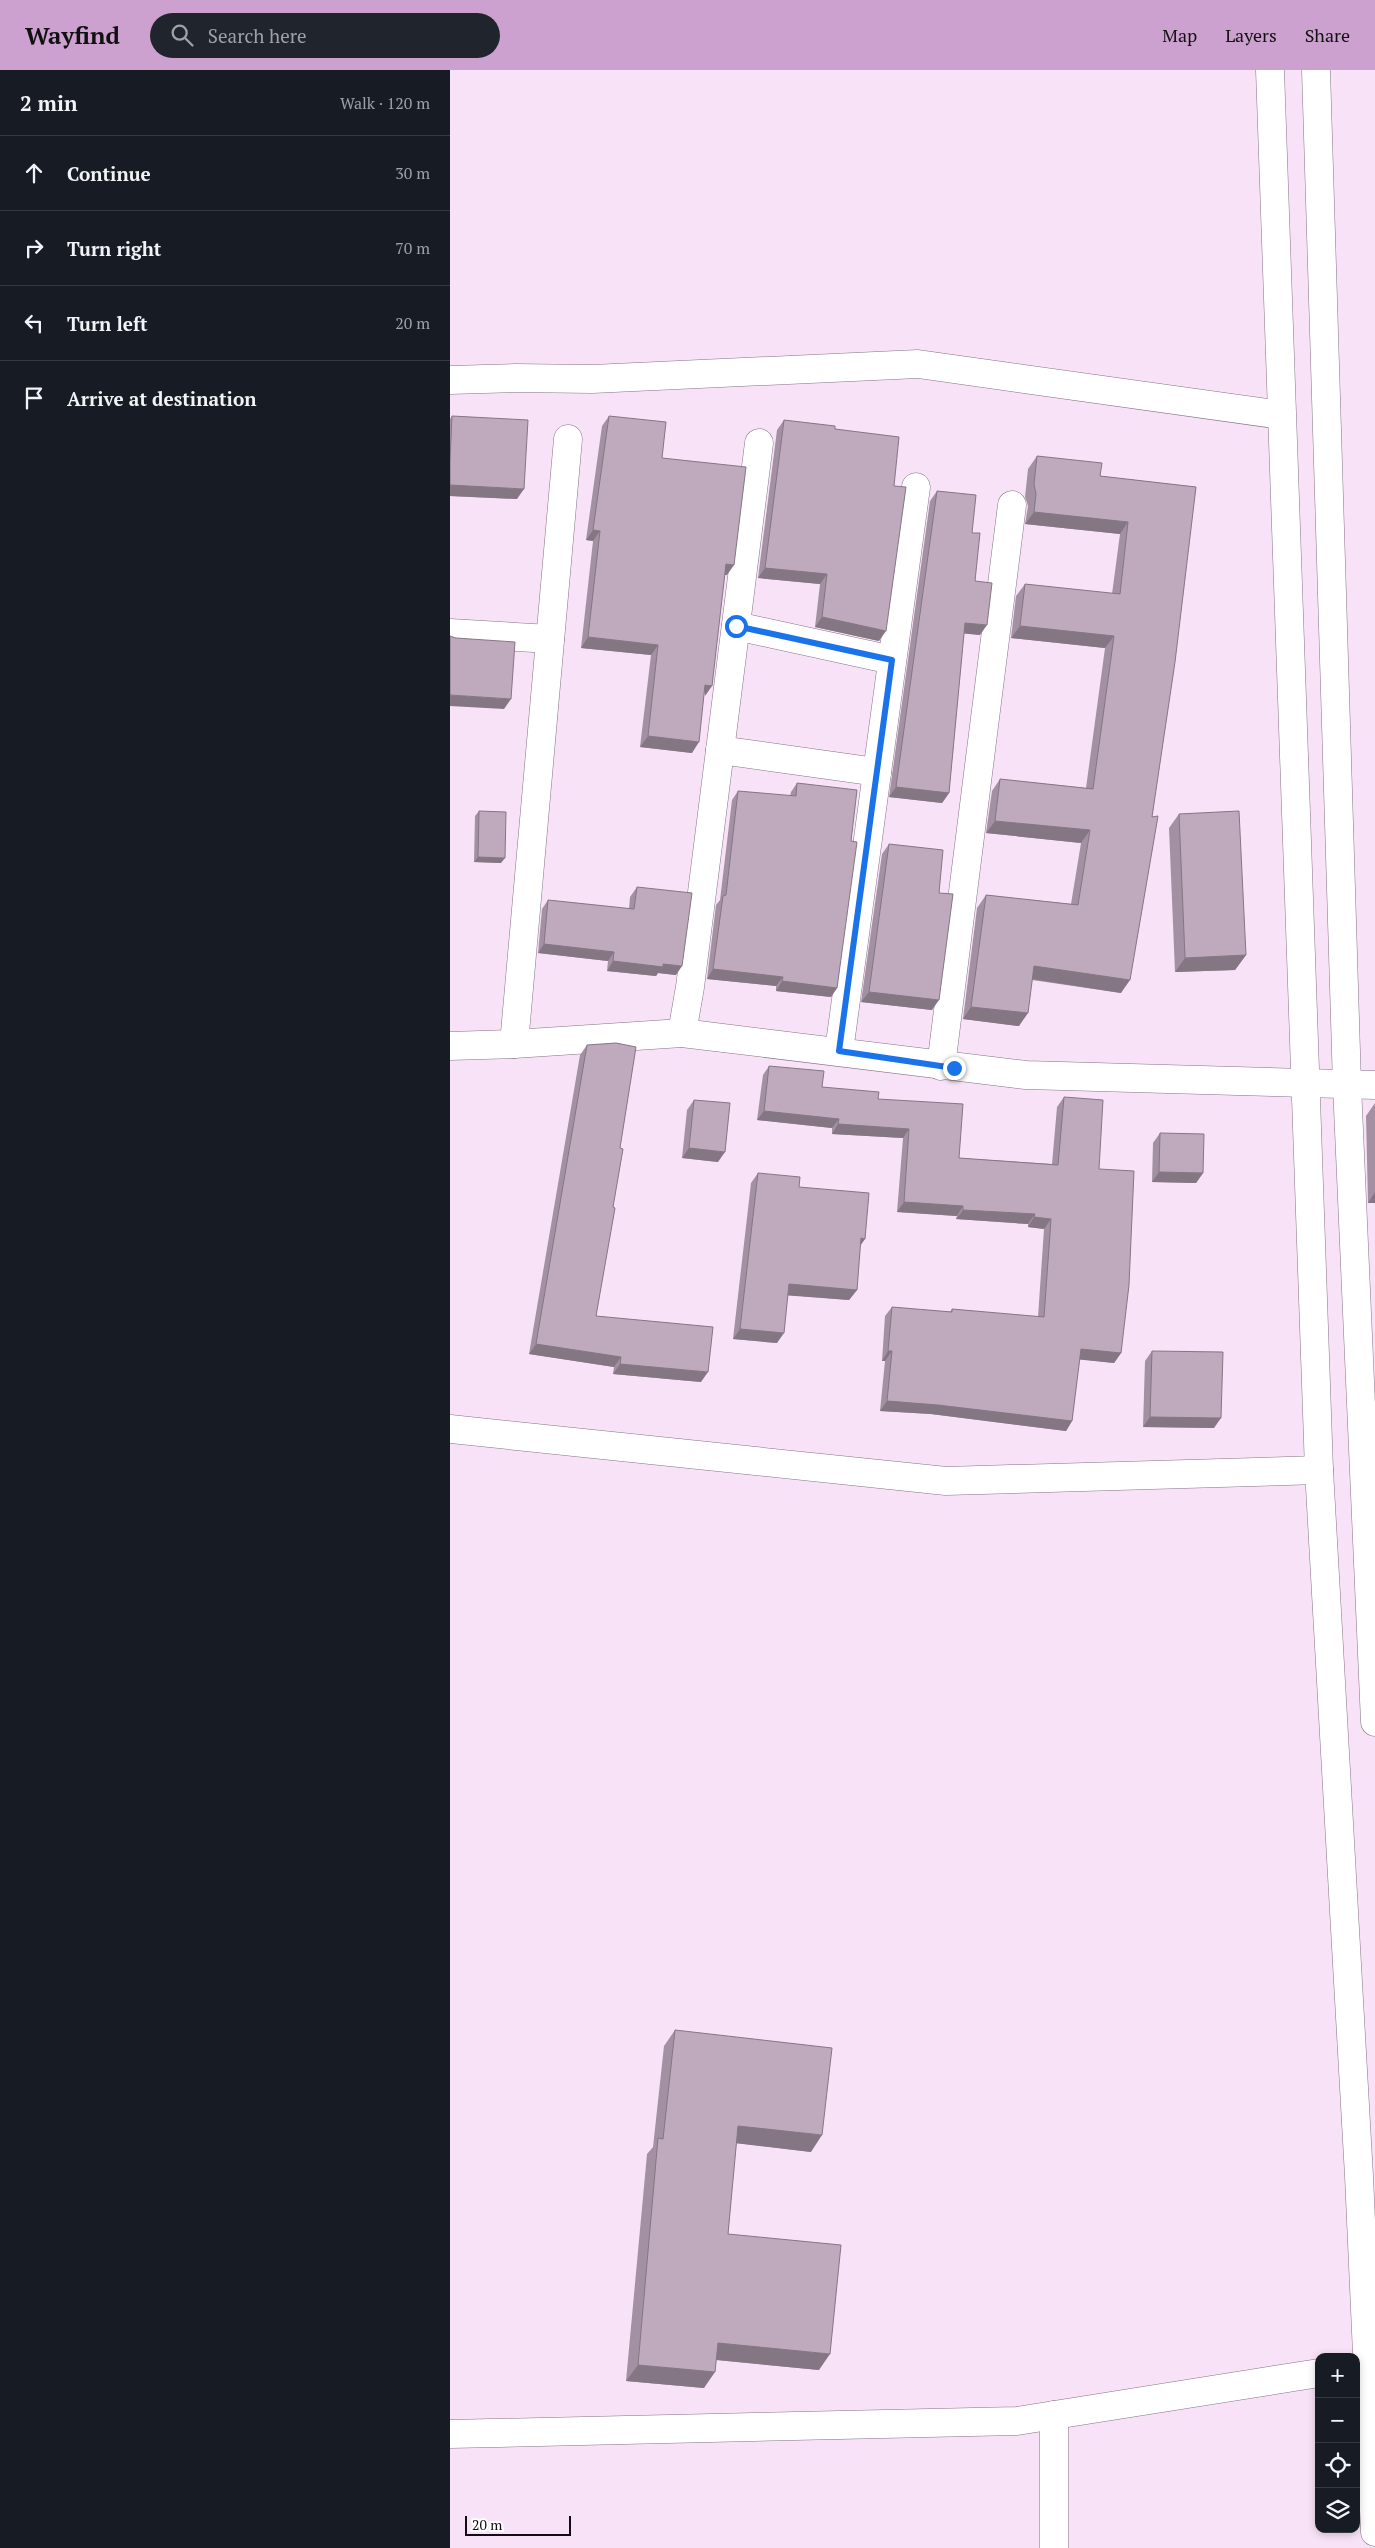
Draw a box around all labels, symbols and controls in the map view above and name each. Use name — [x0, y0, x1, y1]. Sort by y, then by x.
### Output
search box — [150, 13, 500, 58]
text: Wayfind — [25, 19, 120, 51]
icon: search — [168, 21, 196, 49]
text: Search here — [208, 23, 307, 48]
text: Map — [1162, 23, 1197, 47]
text: Layers — [1225, 23, 1277, 47]
text: Share — [1305, 23, 1350, 47]
text: 2 min — [20, 89, 77, 117]
text: Walk · 120 m — [340, 92, 430, 114]
icon: ahead — [20, 159, 48, 187]
text: Continue — [67, 161, 151, 186]
text: 30 m — [395, 162, 430, 184]
icon: right — [20, 234, 48, 262]
text: Turn right — [67, 236, 161, 261]
text: 70 m — [395, 237, 430, 259]
icon: left — [20, 309, 48, 337]
text: Turn left — [67, 311, 148, 336]
text: 20 m — [395, 312, 430, 334]
icon: arrive — [20, 384, 48, 412]
text: Arrive at destination — [67, 386, 256, 411]
route start — [725, 615, 748, 638]
route end — [943, 1057, 966, 1080]
map controls — [1315, 2353, 1360, 2533]
button: + — [1315, 2353, 1360, 2398]
button: − — [1315, 2398, 1360, 2443]
button: locate — [1315, 2443, 1360, 2488]
button: layers — [1315, 2488, 1360, 2533]
scale bar — [465, 2513, 571, 2536]
text: 20 m — [472, 2515, 502, 2534]

